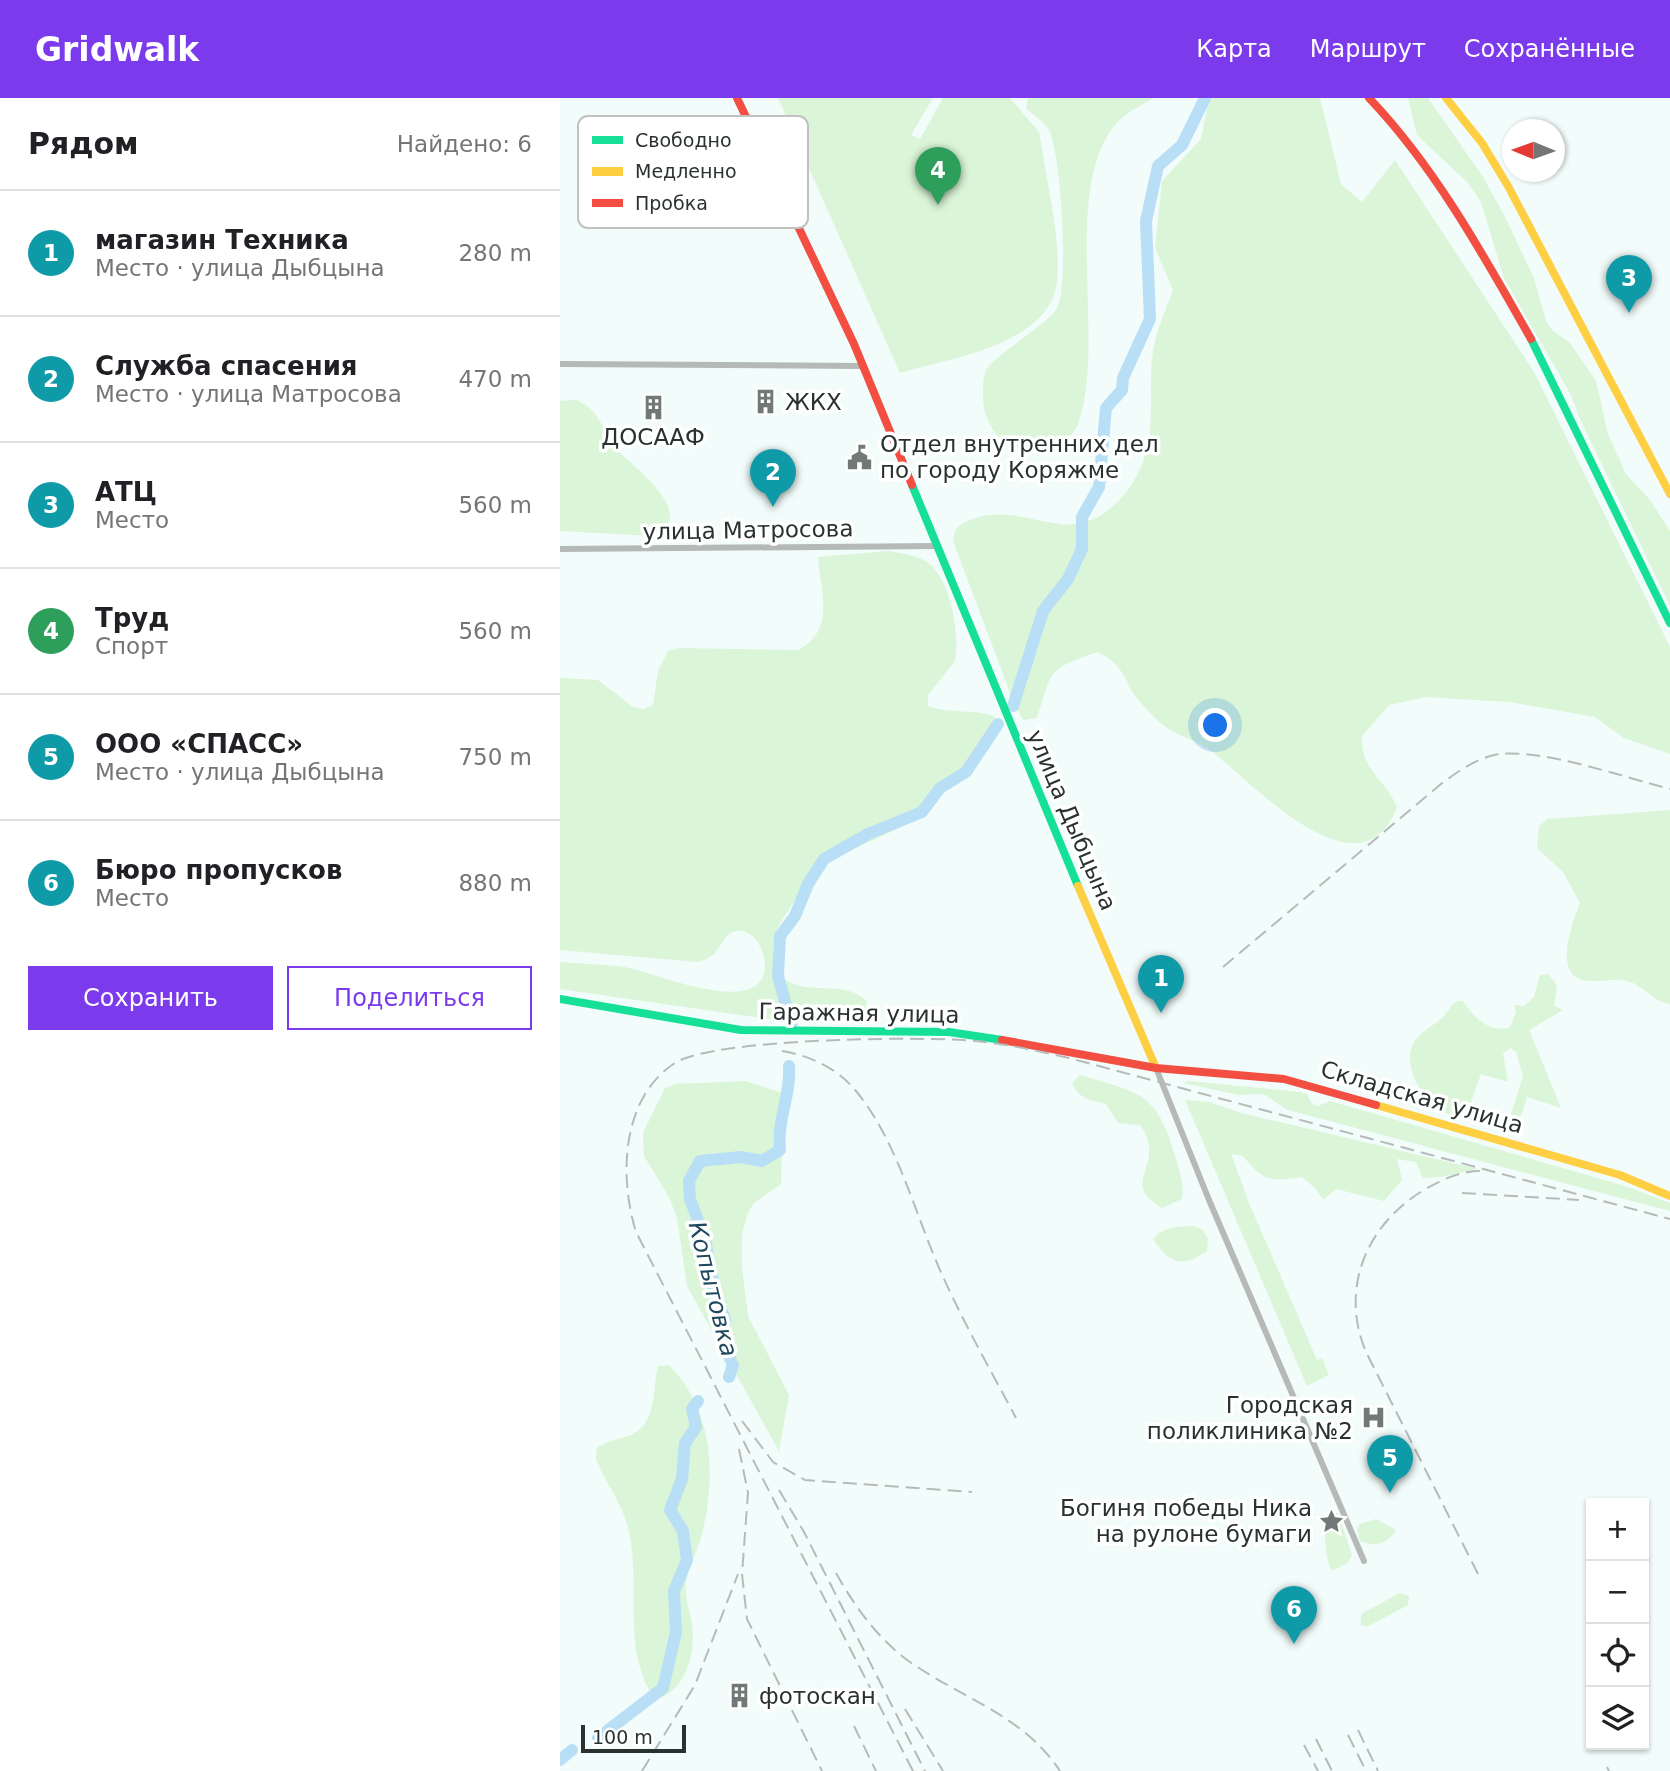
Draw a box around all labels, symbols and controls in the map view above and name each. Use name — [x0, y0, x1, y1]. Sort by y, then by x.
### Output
text: Gridwalk — [35, 30, 199, 69]
text: Карта — [1196, 35, 1272, 63]
text: Маршрут — [1310, 35, 1426, 63]
text: Сохранённые — [1464, 35, 1635, 63]
legend — [578, 116, 808, 228]
north arrow — [1502, 119, 1565, 182]
text: Рядом — [28, 126, 139, 161]
text: Свободно — [635, 129, 732, 151]
text: Найдено: 6 — [397, 131, 532, 157]
pin: 4 — [915, 147, 961, 205]
text: Медленно — [635, 160, 737, 182]
text: Пробка — [635, 192, 708, 214]
text: магазин Техника — [95, 225, 349, 255]
text: 1 — [43, 240, 59, 266]
text: 280 m — [458, 240, 532, 266]
text: Место · улица Дыбцына — [95, 255, 385, 281]
pin: 3 — [1606, 255, 1652, 313]
text: Служба спасения — [95, 351, 358, 381]
text: 2 — [43, 366, 59, 392]
text: 470 m — [458, 366, 532, 392]
text: Место · улица Матросова — [95, 381, 402, 407]
building icon: ЖКХ — [751, 388, 779, 416]
place label: ЖКХ — [785, 389, 842, 415]
building icon: ДОСААФ — [639, 393, 667, 421]
place label: ДОСААФ — [601, 424, 705, 450]
place label: Отдел внутренних дел по городу Коряжме — [880, 431, 1159, 483]
public building icon: Отдел внутренних дел по городу Коряжме — [846, 443, 874, 471]
pin: 2 — [750, 449, 796, 507]
text: АТЦ — [95, 477, 157, 507]
text: 3 — [43, 492, 59, 518]
text: 560 m — [458, 492, 532, 518]
text: Место — [95, 507, 169, 533]
street label: улица Матросова — [642, 515, 854, 545]
text: Труд — [95, 603, 169, 633]
text: 4 — [43, 618, 59, 644]
text: 560 m — [458, 618, 532, 644]
text: Спорт — [95, 633, 168, 659]
your location — [1198, 708, 1232, 742]
street label: улица Дыбцына — [1022, 726, 1122, 914]
text: ООО «СПАСС» — [95, 729, 303, 759]
text: 5 — [43, 744, 59, 770]
text: 750 m — [458, 744, 532, 770]
text: Место · улица Дыбцына — [95, 759, 385, 785]
text: Бюро пропусков — [95, 855, 342, 885]
text: 6 — [43, 870, 59, 896]
text: 880 m — [458, 870, 532, 896]
text: Место — [95, 885, 169, 911]
pin: 1 — [1138, 955, 1184, 1013]
button: Сохранить — [28, 966, 273, 1030]
button: Поделиться — [287, 966, 532, 1030]
street label: Гаражная улица — [758, 998, 960, 1028]
street label: Складская улица — [1318, 1056, 1526, 1138]
water label: Копытовка — [683, 1218, 743, 1360]
place label: Городская поликлиника №2 — [1147, 1392, 1353, 1444]
hospital icon: Городская поликлиника №2 — [1359, 1404, 1387, 1432]
pin: 5 — [1367, 1435, 1413, 1493]
place label: Богиня победы Ника на рулоне бумаги — [1060, 1495, 1312, 1547]
map controls — [1586, 1498, 1649, 1750]
button: + — [1586, 1498, 1649, 1561]
place icon: Богиня победы Ника на рулоне бумаги — [1318, 1507, 1346, 1535]
button: − — [1586, 1561, 1649, 1624]
pin: 6 — [1271, 1586, 1317, 1644]
button: locate — [1586, 1624, 1649, 1687]
building icon: фотоскан — [725, 1682, 753, 1710]
place label: фотоскан — [759, 1683, 876, 1709]
button: layers — [1586, 1687, 1649, 1750]
scale bar — [581, 1722, 686, 1754]
text: 100 m — [592, 1726, 653, 1748]

